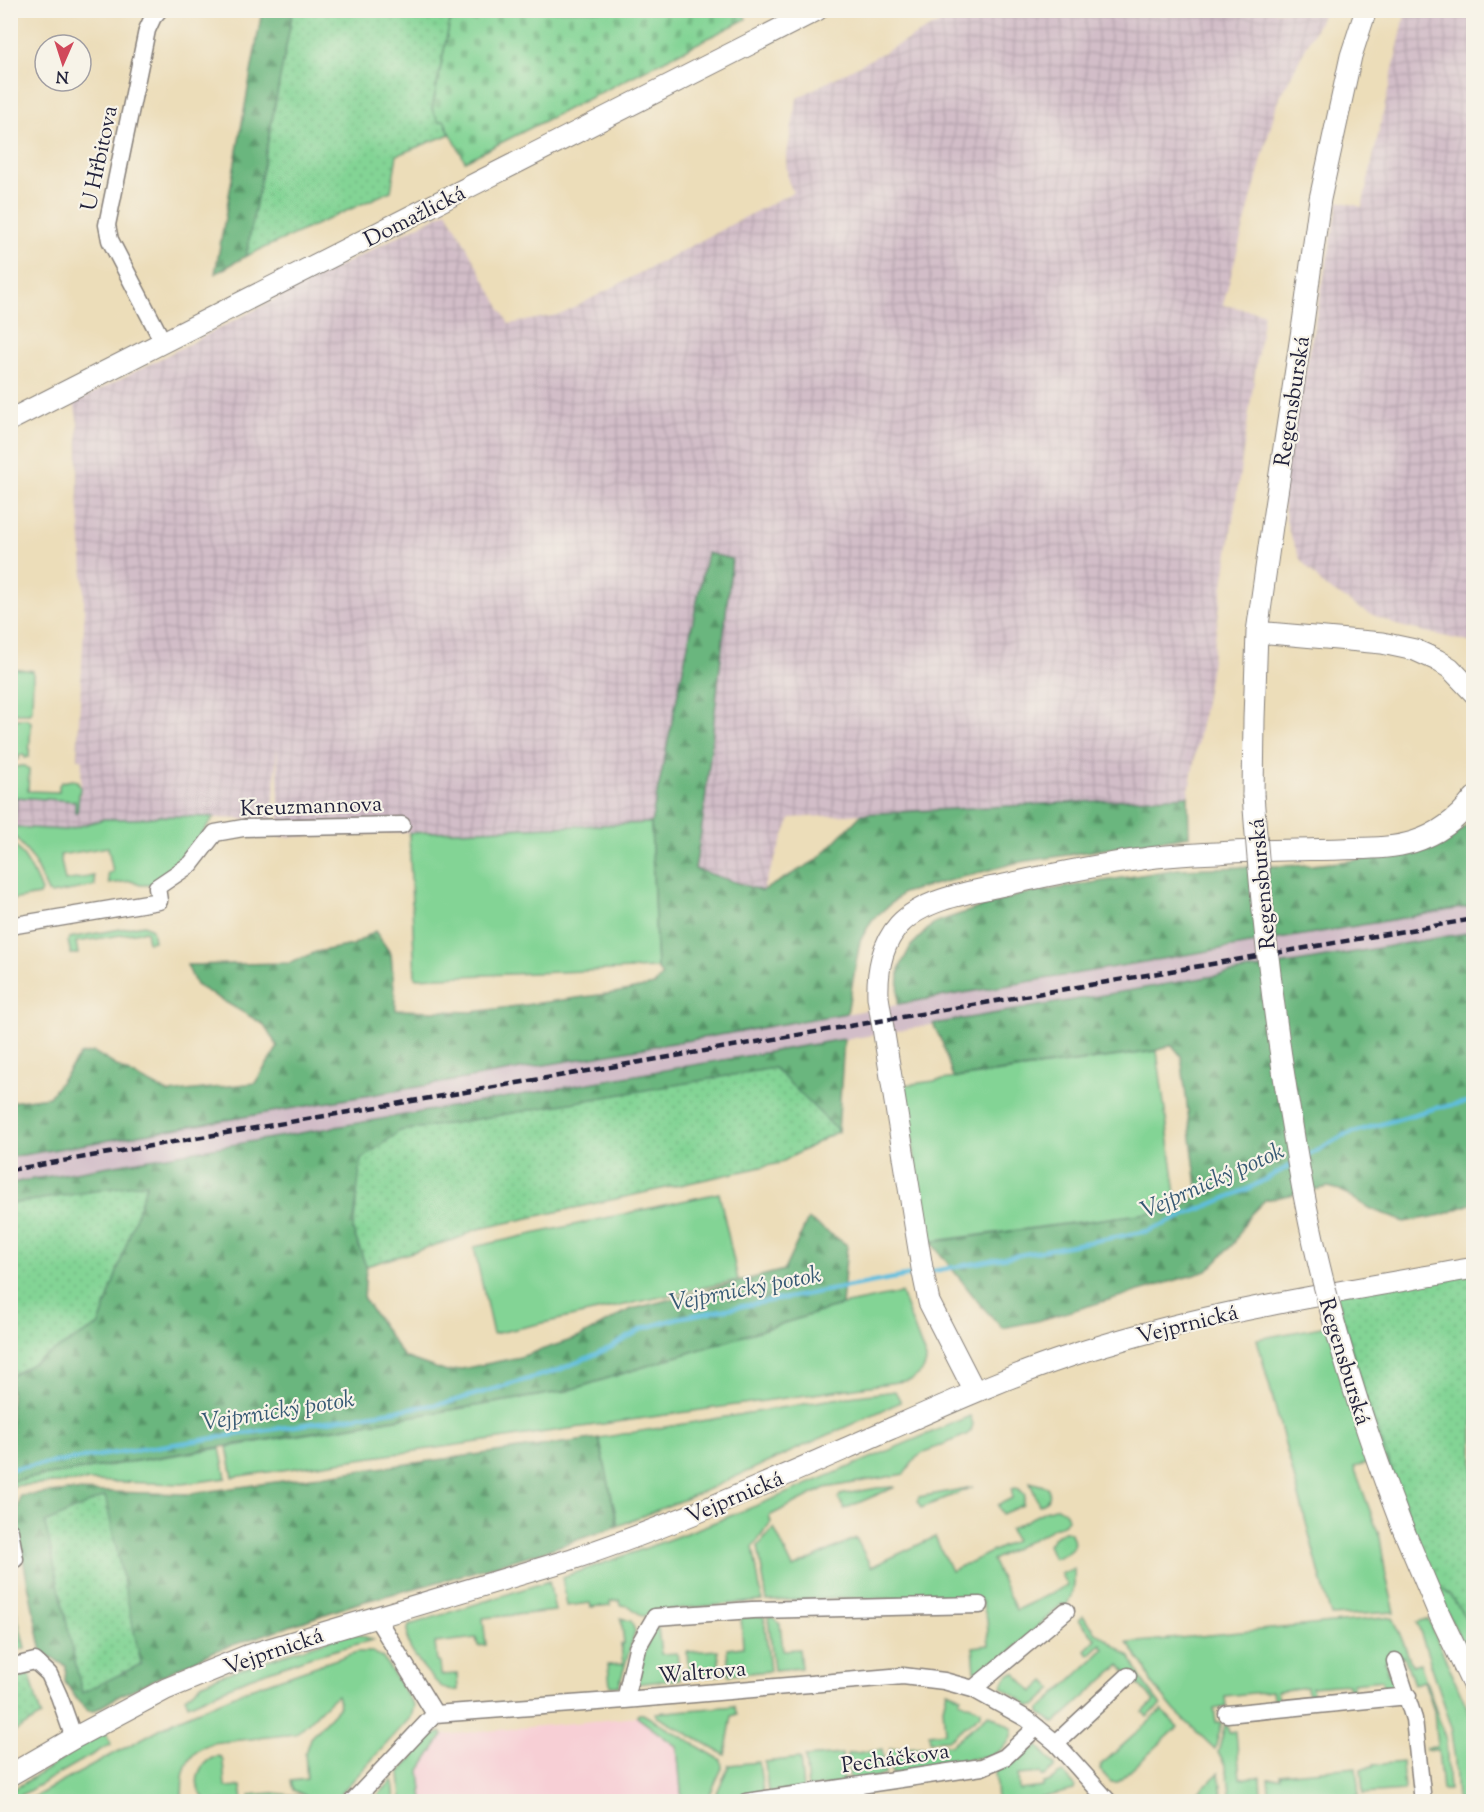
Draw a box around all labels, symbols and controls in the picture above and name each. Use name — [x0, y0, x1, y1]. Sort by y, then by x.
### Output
north arrow — [33, 33, 93, 93]
text: N — [55, 64, 69, 87]
street label: U Hřbitova — [74, 103, 128, 214]
street label: Domažlická — [359, 178, 472, 257]
street label: Regensburská — [1268, 334, 1320, 469]
street label: Kreuzmannova — [240, 790, 383, 826]
street label: Regensburská — [1242, 817, 1286, 951]
water label: Vejprnický potok — [1136, 1135, 1290, 1229]
water label: Vejprnický potok — [667, 1259, 824, 1321]
street label: Regensburská — [1309, 1294, 1378, 1429]
street label: Vejprnická — [1134, 1298, 1242, 1354]
water label: Vejprnický potok — [200, 1383, 357, 1441]
street label: Vejprnická — [681, 1464, 789, 1534]
street label: Vejprnická — [220, 1621, 328, 1685]
street label: Waltrova — [657, 1654, 748, 1694]
street label: Pecháčkova — [839, 1737, 951, 1783]

